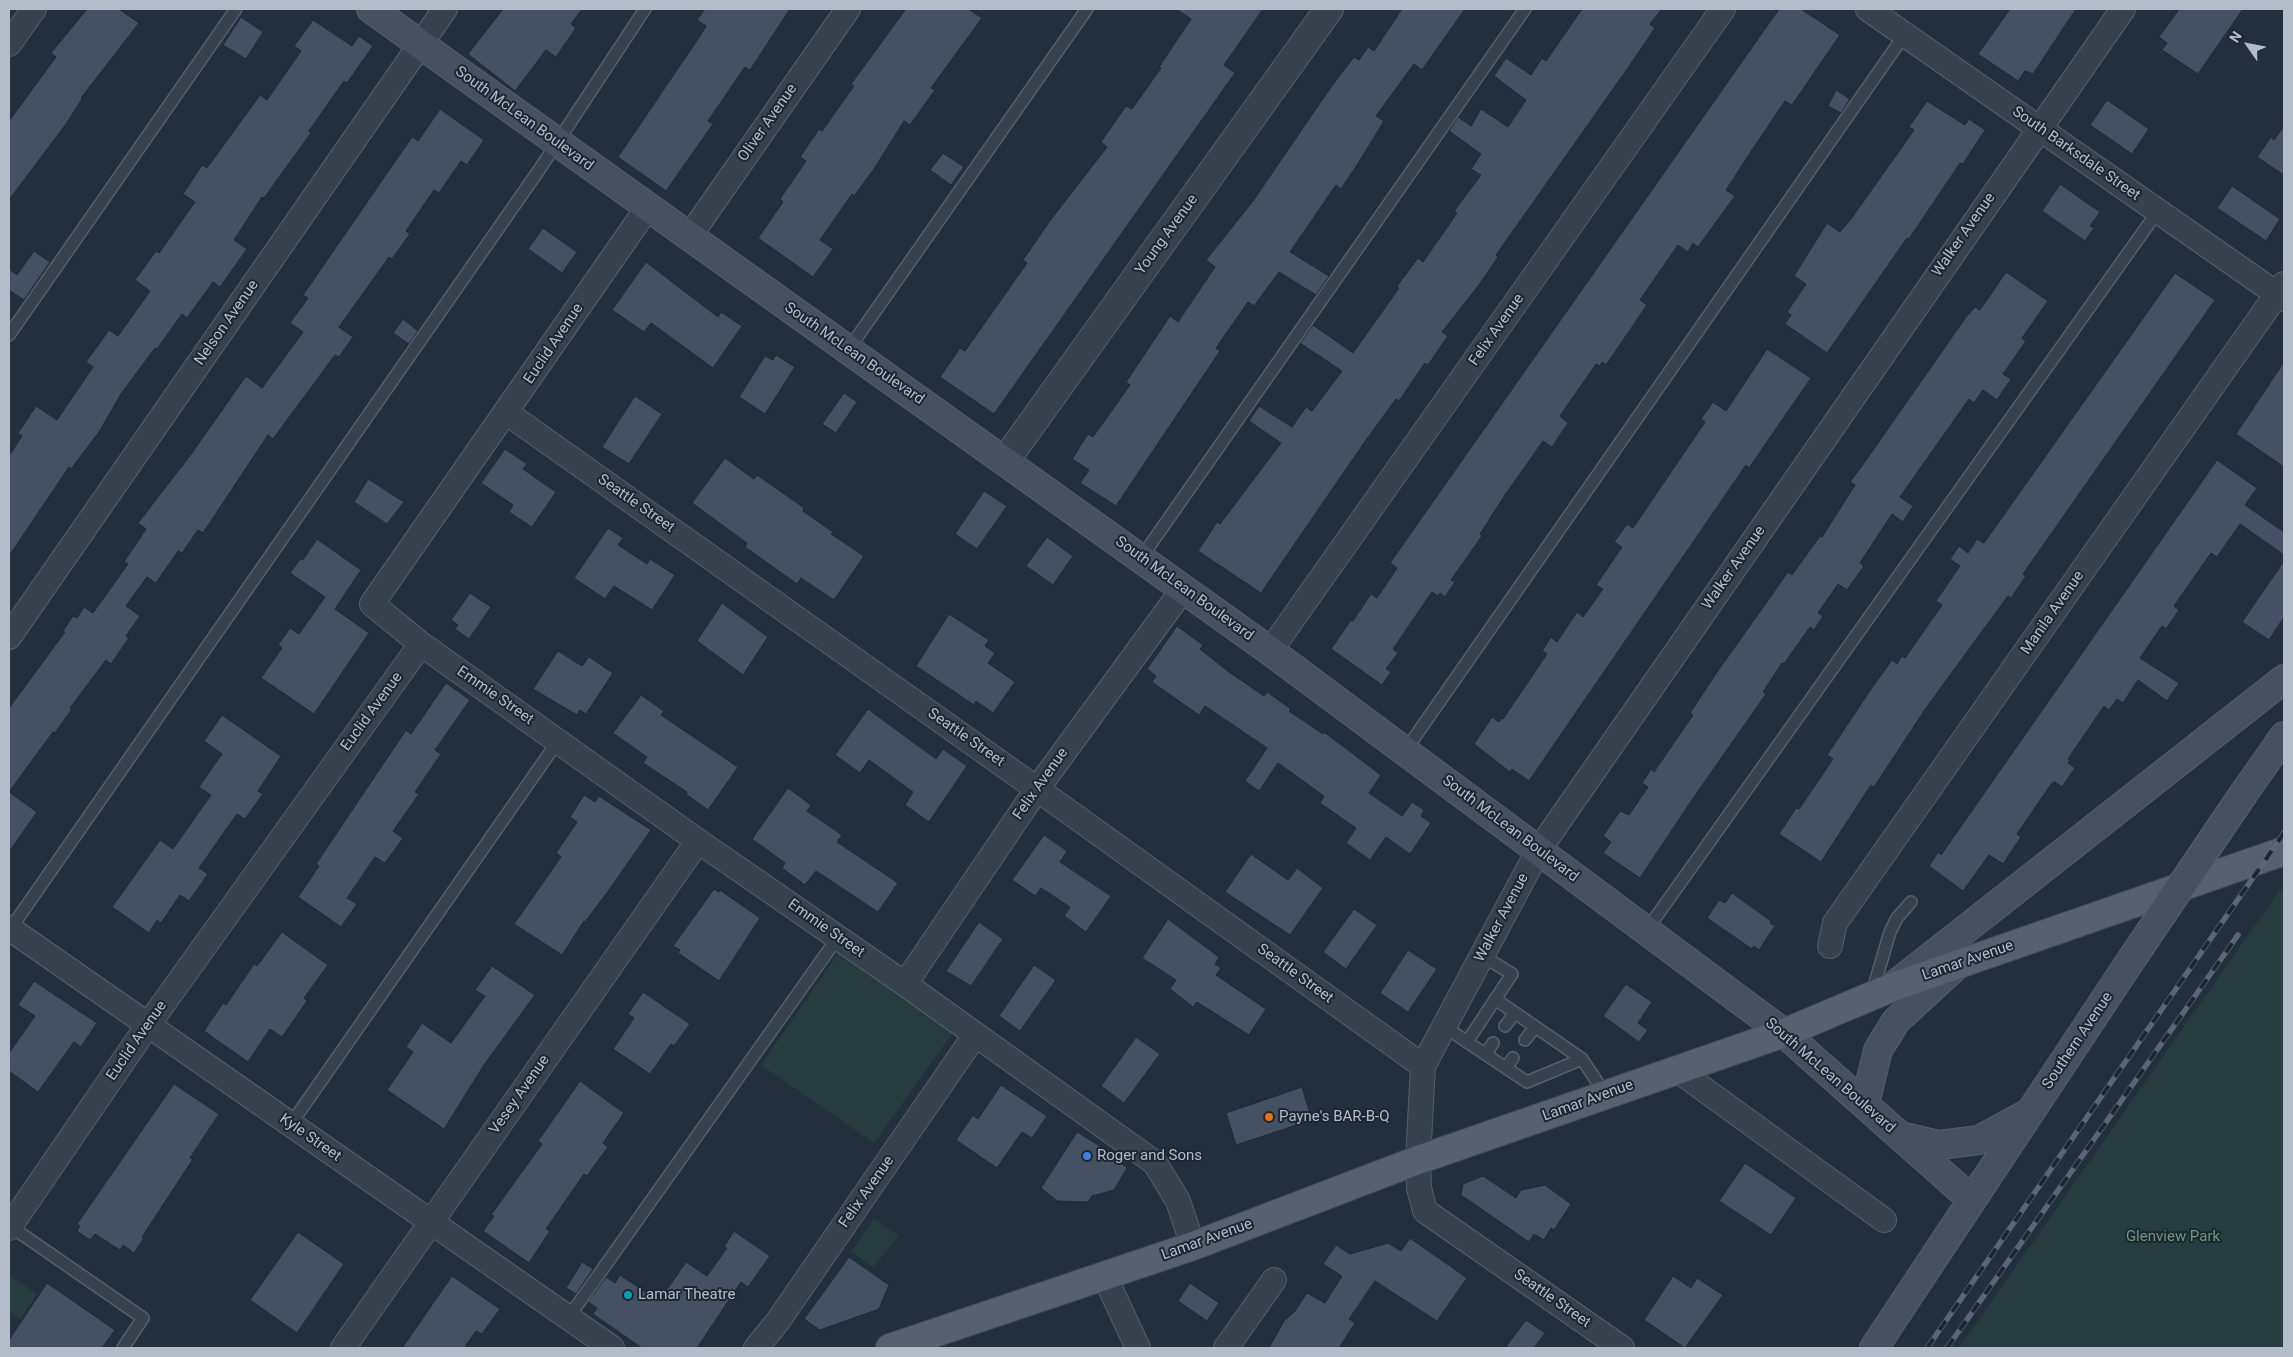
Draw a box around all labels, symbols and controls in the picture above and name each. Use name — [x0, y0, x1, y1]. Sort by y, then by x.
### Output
north arrow — [2223, 20, 2273, 70]
text: N — [2226, 28, 2245, 45]
street label: South McLean Boulevard — [451, 63, 597, 175]
street label: Oliver Avenue — [735, 81, 801, 165]
street label: South Barksdale Street — [2009, 103, 2143, 205]
street label: Walker Avenue — [1928, 190, 2000, 280]
street label: Young Avenue — [1132, 191, 1202, 279]
street label: Nelson Avenue — [191, 277, 263, 369]
street label: Felix Avenue — [1466, 291, 1528, 369]
street label: South McLean Boulevard — [781, 299, 927, 409]
street label: Euclid Avenue — [521, 300, 587, 388]
street label: Seattle Street — [594, 471, 678, 537]
street label: Walker Avenue — [1698, 523, 1770, 613]
street label: South McLean Boulevard — [1111, 533, 1257, 645]
street label: Manila Avenue — [2018, 568, 2088, 658]
street label: Emmie Street — [453, 663, 537, 729]
street label: Euclid Avenue — [337, 669, 407, 755]
street label: Seattle Street — [924, 705, 1008, 771]
street label: Felix Avenue — [1010, 745, 1072, 823]
street label: South McLean Boulevard — [1438, 772, 1582, 886]
street label: Walker Avenue — [1471, 870, 1533, 966]
street label: Emmie Street — [784, 896, 868, 962]
street label: Lamar Avenue — [1920, 937, 2016, 985]
street label: Seattle Street — [1253, 940, 1337, 1008]
street label: Southern Avenue — [2039, 989, 2117, 1093]
street label: Euclid Avenue — [103, 998, 171, 1084]
street label: South McLean Boulevard — [1761, 1015, 1899, 1137]
street label: Vesey Avenue — [486, 1052, 554, 1138]
street label: Lamar Avenue — [1540, 1076, 1636, 1126]
place label: Payne's BAR-B-Q — [1279, 1108, 1389, 1126]
street label: Kyle Street — [276, 1110, 344, 1166]
marker: Payne's BAR-B-Q — [1263, 1111, 1275, 1123]
place label: Roger and Sons — [1097, 1147, 1202, 1165]
marker: Roger and Sons — [1081, 1150, 1093, 1162]
street label: Felix Avenue — [836, 1153, 898, 1231]
street label: Lamar Avenue — [1159, 1215, 1255, 1265]
park label: Glenview Park — [2126, 1228, 2220, 1246]
street label: Seattle Street — [1510, 1266, 1594, 1332]
place label: Lamar Theatre — [638, 1286, 735, 1304]
marker: Lamar Theatre — [622, 1289, 634, 1301]

